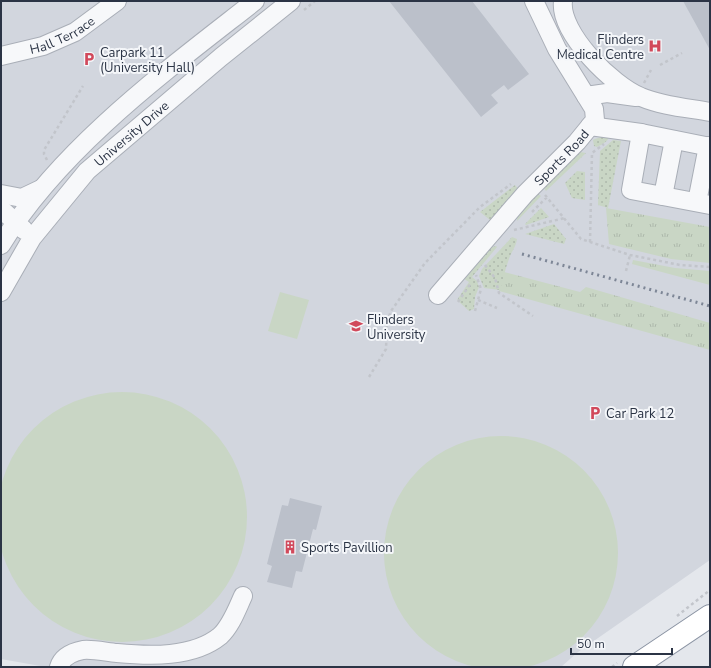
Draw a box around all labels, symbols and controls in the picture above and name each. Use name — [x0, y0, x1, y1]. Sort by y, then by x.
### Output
street label: Hall Terrace — [28, 12, 99, 59]
place label: Flinders Medical Centre — [557, 31, 644, 64]
hospital icon: Flinders Medical Centre — [647, 38, 663, 54]
place label: Carpark 11 (University Hall) — [100, 44, 195, 77]
parking icon: Carpark 11 (University Hall) — [81, 51, 97, 67]
street label: University Drive — [91, 97, 173, 171]
street label: Sports Road — [530, 126, 594, 190]
place label: Flinders University — [367, 311, 426, 344]
school or university icon: Flinders University — [348, 318, 364, 334]
parking icon: Car Park 12 — [587, 405, 603, 421]
place label: Car Park 12 — [606, 405, 674, 423]
building icon: Sports Pavillion — [282, 539, 298, 555]
place label: Sports Pavillion — [301, 539, 393, 557]
scale bar — [571, 630, 672, 656]
text: 50 m — [577, 636, 605, 652]

